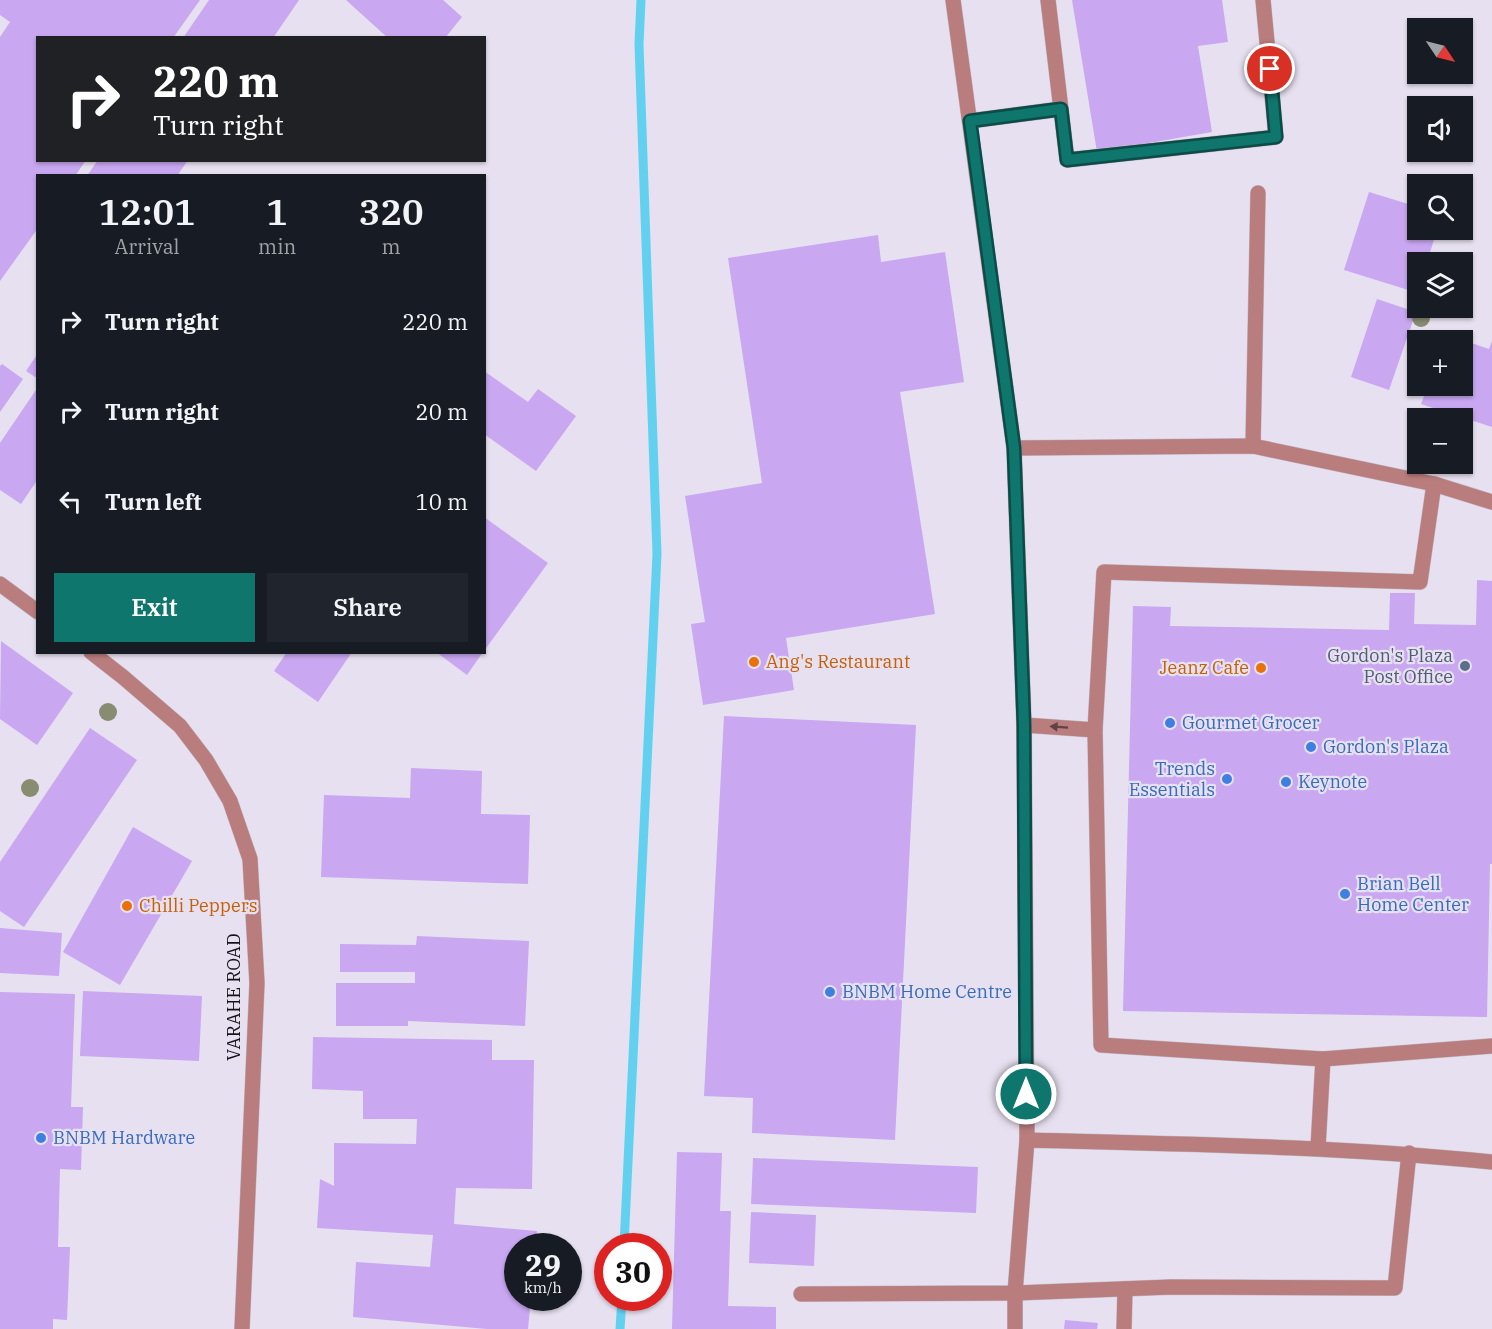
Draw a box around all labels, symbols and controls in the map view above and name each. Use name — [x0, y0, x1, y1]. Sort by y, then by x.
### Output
north arrow — [1407, 18, 1473, 84]
map controls — [1407, 18, 1473, 474]
pin — [1244, 43, 1295, 94]
icon: arrive — [1253, 52, 1286, 85]
text: 220 m — [153, 54, 279, 109]
icon: right — [54, 60, 132, 138]
button: sound — [1407, 96, 1473, 162]
text: Turn right — [153, 107, 284, 142]
button: search — [1407, 174, 1473, 240]
text: 12:01 — [98, 188, 196, 235]
text: 1 — [266, 188, 288, 235]
text: 320 — [359, 188, 424, 235]
text: Arrival — [114, 233, 180, 260]
text: min — [258, 233, 296, 260]
text: m — [382, 233, 401, 260]
button: layers — [1407, 252, 1473, 318]
icon: right — [54, 305, 87, 338]
text: Turn right — [105, 307, 219, 336]
text: 220 m — [402, 307, 468, 336]
button: + — [1407, 330, 1473, 396]
icon: right — [54, 395, 87, 428]
text: Turn right — [105, 397, 219, 426]
text: 20 m — [416, 397, 468, 426]
button: − — [1407, 408, 1473, 474]
icon: left — [54, 485, 87, 518]
text: Turn left — [105, 487, 201, 516]
text: 10 m — [416, 487, 468, 516]
button: Exit — [54, 573, 255, 642]
button: Share — [267, 573, 468, 642]
place label: Gordon's Plaza Post Office — [1327, 644, 1453, 688]
place label: Ang's Restaurant — [766, 650, 910, 673]
marker: Ang's Restaurant — [747, 655, 761, 669]
place label: Jeanz Cafe — [1160, 656, 1249, 679]
marker: Gordon's Plaza Post Office — [1458, 659, 1472, 673]
marker: Jeanz Cafe — [1254, 661, 1268, 675]
place label: Gourmet Grocer — [1182, 711, 1320, 734]
marker: Gourmet Grocer — [1163, 716, 1177, 730]
one-way arrow — [1050, 723, 1069, 732]
place label: Gordon's Plaza — [1323, 735, 1449, 758]
marker: Gordon's Plaza — [1304, 740, 1318, 754]
place label: Trends Essentials — [1129, 757, 1215, 801]
place label: Keynote — [1298, 770, 1367, 793]
marker: Trends Essentials — [1220, 772, 1234, 786]
marker: Keynote — [1279, 775, 1293, 789]
place label: Brian Bell Home Center — [1357, 872, 1469, 916]
marker: Brian Bell Home Center — [1338, 887, 1352, 901]
place label: Chilli Peppers — [139, 894, 257, 917]
marker: Chilli Peppers — [120, 899, 134, 913]
street label: VARAHE ROAD — [222, 933, 245, 1061]
place label: BNBM Home Centre — [842, 980, 1012, 1003]
marker: BNBM Home Centre — [823, 985, 837, 999]
position arrow — [994, 1062, 1058, 1126]
place label: BNBM Hardware — [53, 1126, 195, 1149]
marker: BNBM Hardware — [34, 1131, 48, 1145]
speed limit sign: 30 — [594, 1233, 672, 1311]
text: 29 — [525, 1245, 561, 1284]
text: km/h — [524, 1278, 562, 1297]

